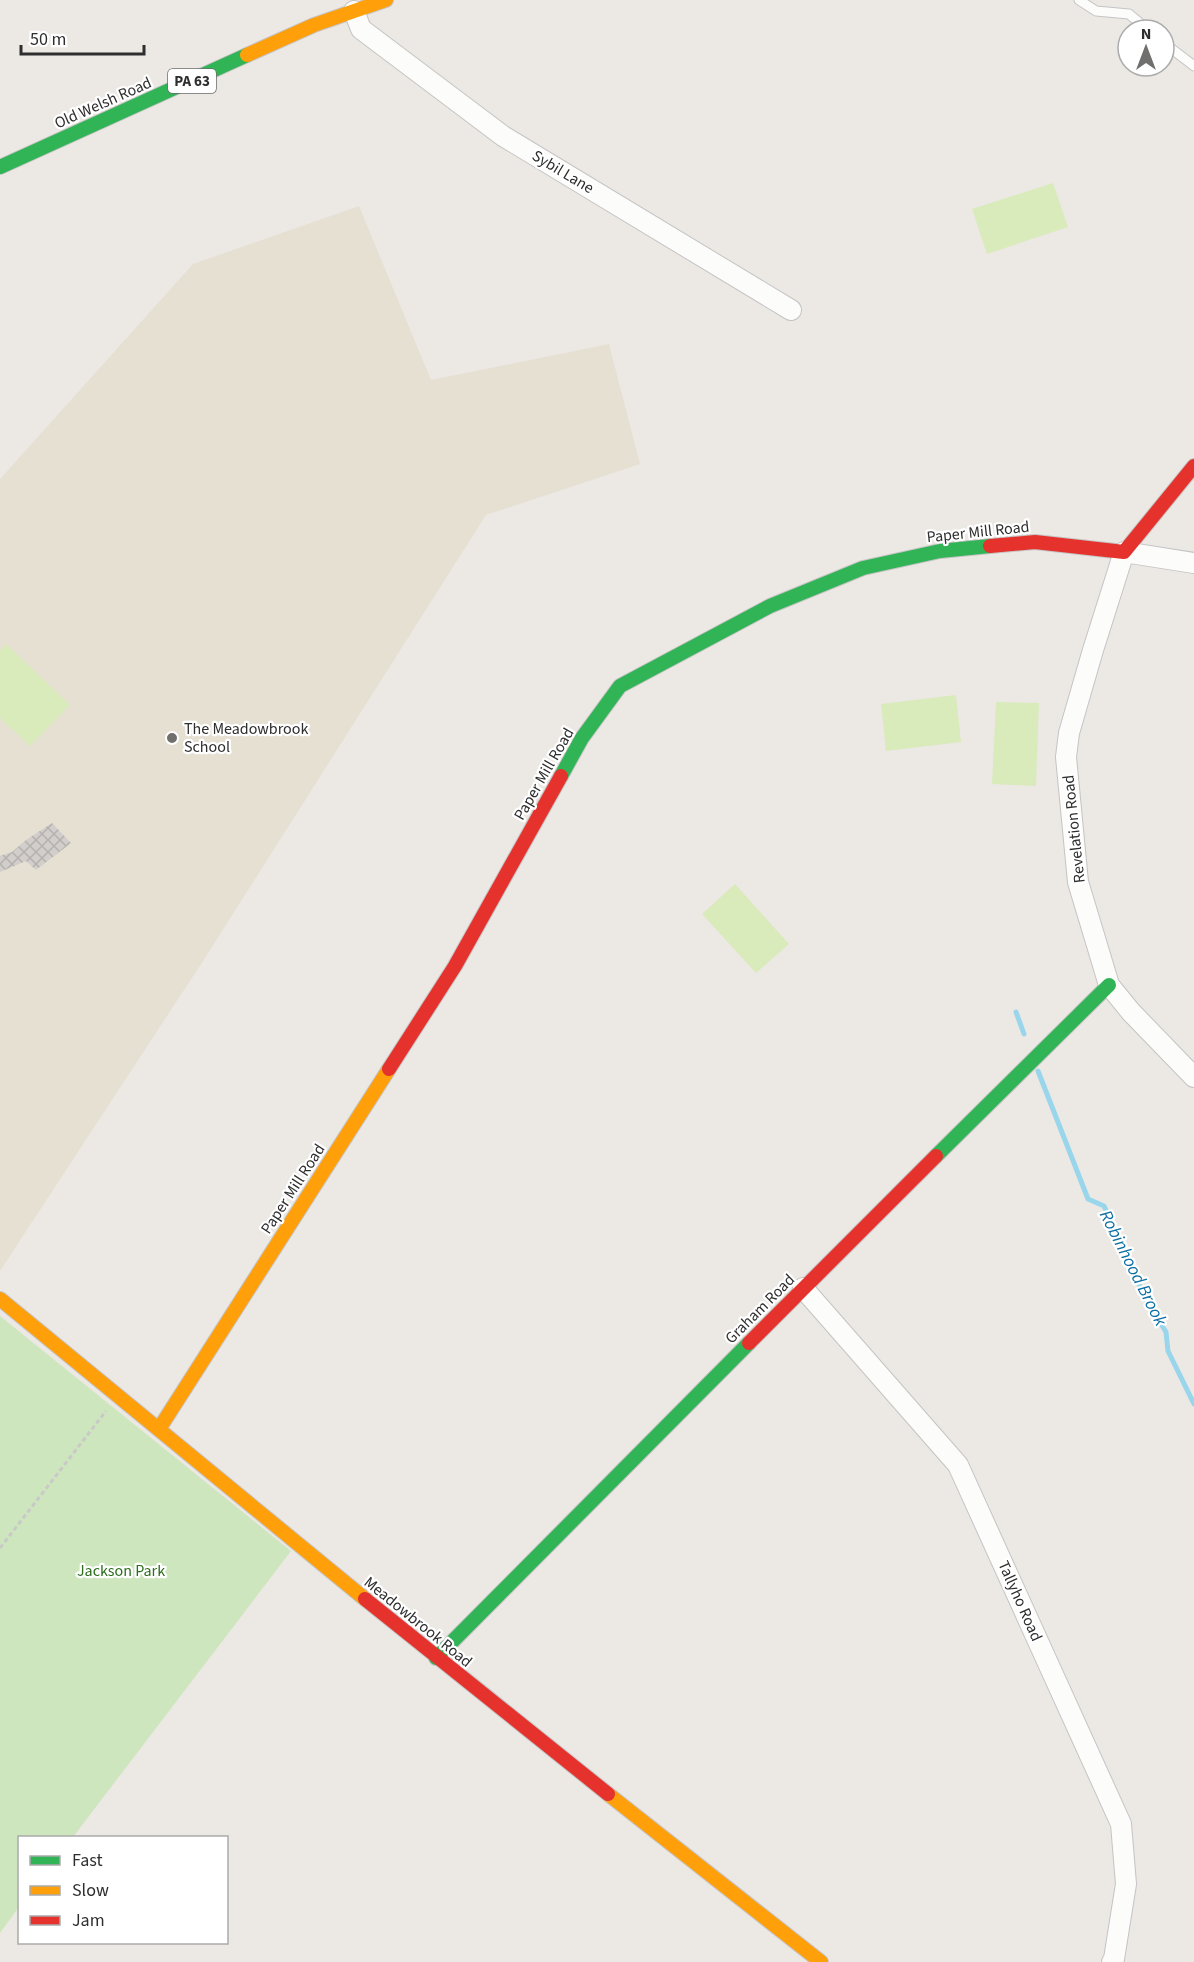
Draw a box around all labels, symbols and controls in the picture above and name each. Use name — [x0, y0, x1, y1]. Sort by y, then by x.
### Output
scale bar — [21, 18, 144, 56]
north arrow — [1116, 18, 1176, 78]
text: N — [1141, 23, 1151, 45]
text: 50 m — [30, 27, 66, 52]
road number: PA 63 — [168, 69, 216, 93]
street label: Old Welsh Road — [51, 72, 155, 134]
street label: Sybil Lane — [528, 145, 598, 199]
street label: Paper Mill Road — [925, 516, 1031, 548]
place label: The Meadowbrook School — [184, 718, 308, 758]
street label: Paper Mill Road — [509, 724, 579, 824]
marker: The Meadowbrook School — [165, 731, 179, 745]
street label: Revelation Road — [1057, 774, 1091, 884]
street label: Paper Mill Road — [256, 1140, 330, 1238]
water label: Robinhood Brook — [1093, 1206, 1173, 1331]
street label: Graham Road — [720, 1269, 800, 1349]
street label: Tallyho Road — [992, 1557, 1048, 1645]
park label: Jackson Park — [77, 1560, 165, 1582]
street label: Meadowbrook Road — [359, 1571, 477, 1673]
legend — [18, 1836, 228, 1944]
text: Fast — [72, 1848, 103, 1873]
text: Slow — [72, 1878, 109, 1903]
text: Jam — [72, 1908, 105, 1933]

